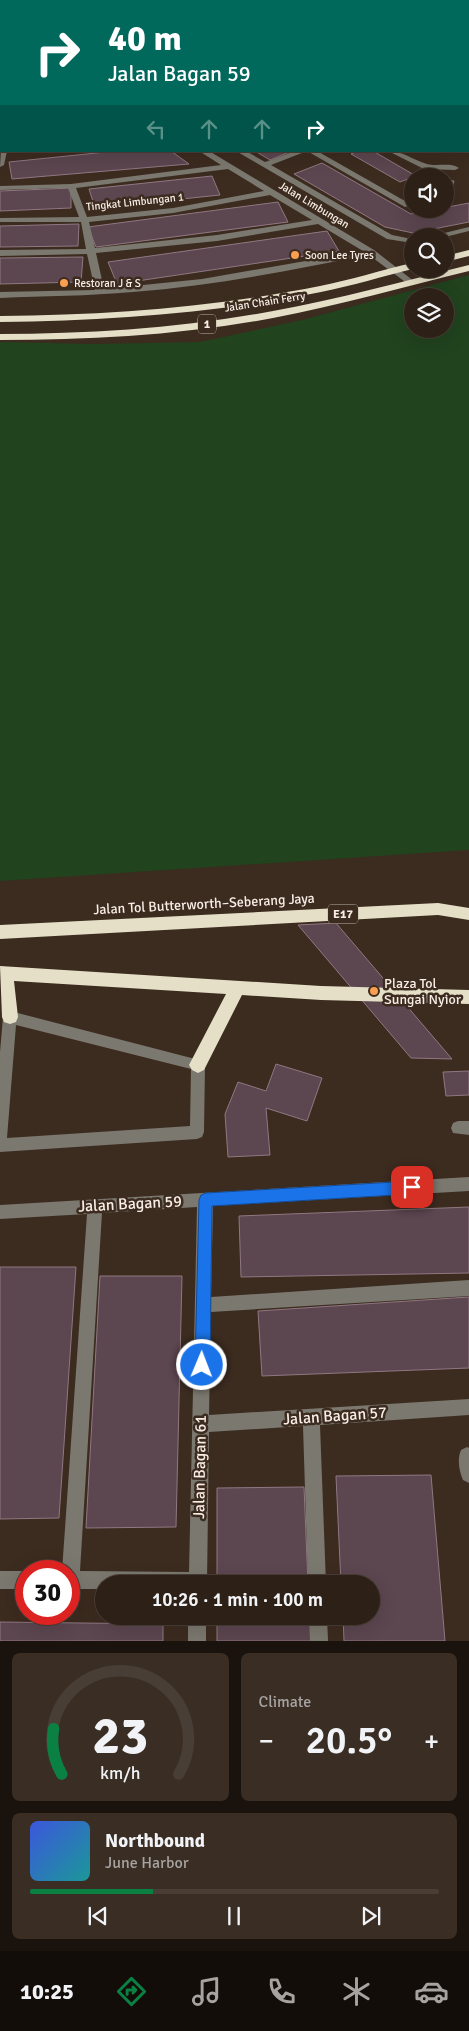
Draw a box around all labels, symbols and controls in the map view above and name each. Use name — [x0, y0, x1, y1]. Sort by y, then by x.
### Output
text: 40 m — [108, 17, 182, 60]
icon: right — [25, 20, 90, 85]
text: Jalan Bagan 59 — [108, 60, 251, 87]
icon: left — [142, 115, 170, 143]
icon: ahead — [195, 115, 223, 143]
icon: ahead — [248, 115, 276, 143]
icon: right — [301, 115, 329, 143]
map controls — [404, 168, 454, 338]
button: sound — [404, 168, 454, 218]
street label: Jalan Limbungan — [276, 179, 352, 231]
street label: Tingkat Limbungan 1 — [85, 190, 185, 214]
button: search — [404, 228, 454, 278]
marker: Soon Lee Tyres — [289, 249, 301, 261]
place label: Soon Lee Tyres — [305, 249, 374, 262]
marker: Restoran J & S — [58, 277, 70, 289]
place label: Restoran J & S — [74, 277, 141, 290]
button: layers — [404, 288, 454, 338]
street label: Jalan Chain Ferry — [224, 289, 307, 315]
road number: 1 — [198, 314, 216, 334]
street label: Jalan Tol Butterworth–Seberang Jaya — [93, 890, 315, 918]
road number: E17 — [328, 904, 358, 924]
place label: Plaza Tol Sungai Nyior — [384, 975, 462, 1008]
marker: Plaza Tol Sungai Nyior — [368, 985, 380, 997]
pin — [391, 1166, 433, 1208]
icon: arrive — [398, 1173, 426, 1201]
street label: Jalan Bagan 59 — [78, 1191, 182, 1217]
position arrow — [175, 1338, 227, 1390]
street label: Jalan Bagan 57 — [283, 1402, 387, 1430]
street label: Jalan Bagan 61 — [189, 1415, 211, 1519]
speed limit sign: 30 — [15, 1560, 80, 1625]
text: 10:26 · 1 min · 100 m — [152, 1588, 323, 1612]
text: Climate — [259, 1692, 311, 1712]
text: 23 — [92, 1704, 148, 1768]
text: 20.5° — [305, 1717, 392, 1764]
text: − — [259, 1724, 274, 1758]
text: + — [424, 1724, 439, 1758]
text: km/h — [100, 1762, 140, 1784]
text: Northbound — [105, 1829, 205, 1853]
text: June Harbor — [105, 1853, 189, 1873]
icon: previous — [84, 1902, 112, 1930]
icon: pause — [220, 1902, 248, 1930]
icon: next — [357, 1902, 385, 1930]
icon: directions — [114, 1974, 149, 2009]
icon: music — [189, 1974, 224, 2009]
icon: phone — [264, 1974, 299, 2009]
icon: climate — [339, 1974, 374, 2009]
icon: car — [414, 1974, 449, 2009]
text: 10:25 — [20, 1978, 74, 2005]

